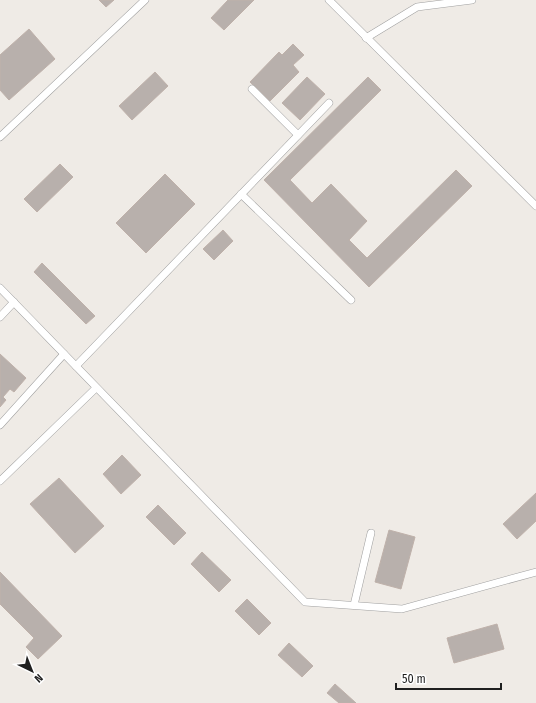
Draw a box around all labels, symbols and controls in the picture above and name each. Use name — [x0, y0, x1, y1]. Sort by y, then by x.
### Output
north arrow — [12, 651, 52, 691]
scale bar — [396, 665, 501, 691]
text: N — [32, 671, 45, 685]
text: 50 m — [402, 672, 426, 686]

